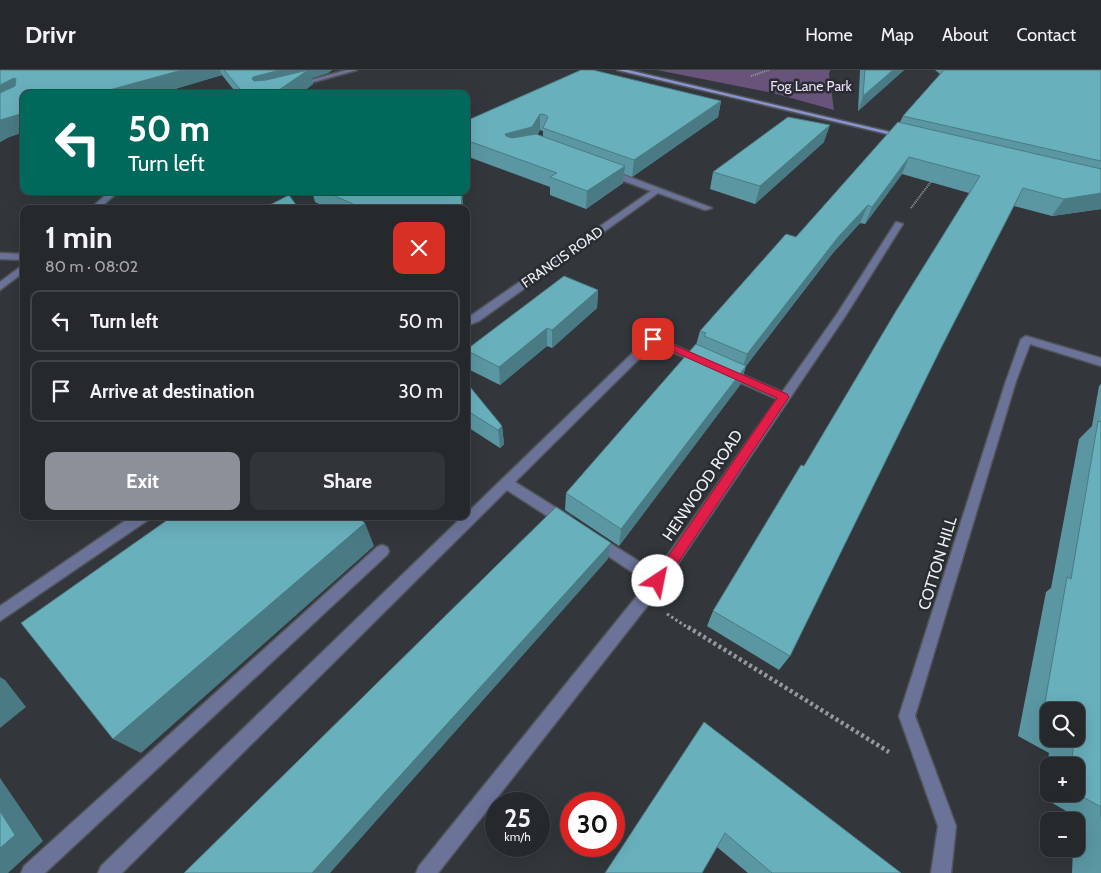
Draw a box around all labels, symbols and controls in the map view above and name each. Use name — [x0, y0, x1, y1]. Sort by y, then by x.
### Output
text: Drivr — [25, 20, 76, 49]
text: Home — [805, 24, 853, 46]
text: Map — [881, 24, 914, 46]
text: About — [942, 24, 988, 46]
text: Contact — [1016, 24, 1076, 46]
park label: Fog Lane Park — [770, 77, 853, 95]
text: 50 m — [128, 107, 210, 150]
icon: left — [45, 110, 110, 175]
text: Turn left — [128, 150, 205, 177]
text: 1 min — [45, 219, 113, 256]
button: close — [393, 222, 445, 274]
street label: FRANCIS ROAD — [518, 222, 606, 292]
text: 80 m · 08:02 — [45, 257, 138, 276]
icon: left — [47, 307, 75, 335]
text: Turn left — [90, 310, 158, 333]
text: 50 m — [399, 310, 443, 333]
pin — [632, 318, 674, 360]
icon: arrive — [639, 325, 667, 353]
icon: arrive — [47, 377, 75, 405]
text: Arrive at destination — [90, 380, 254, 403]
text: 30 m — [399, 380, 443, 403]
street label: HENWOOD ROAD — [658, 426, 747, 544]
button: Exit — [45, 452, 240, 510]
button: Share — [250, 452, 445, 510]
street label: COTTON HILL — [914, 514, 961, 612]
position arrow — [631, 554, 683, 606]
map controls — [1040, 702, 1085, 857]
button: search — [1040, 702, 1085, 747]
button: + — [1040, 757, 1085, 802]
speed limit sign: 30 — [560, 792, 625, 857]
text: 25 — [504, 803, 531, 833]
button: − — [1040, 812, 1085, 857]
text: km/h — [504, 829, 531, 844]

